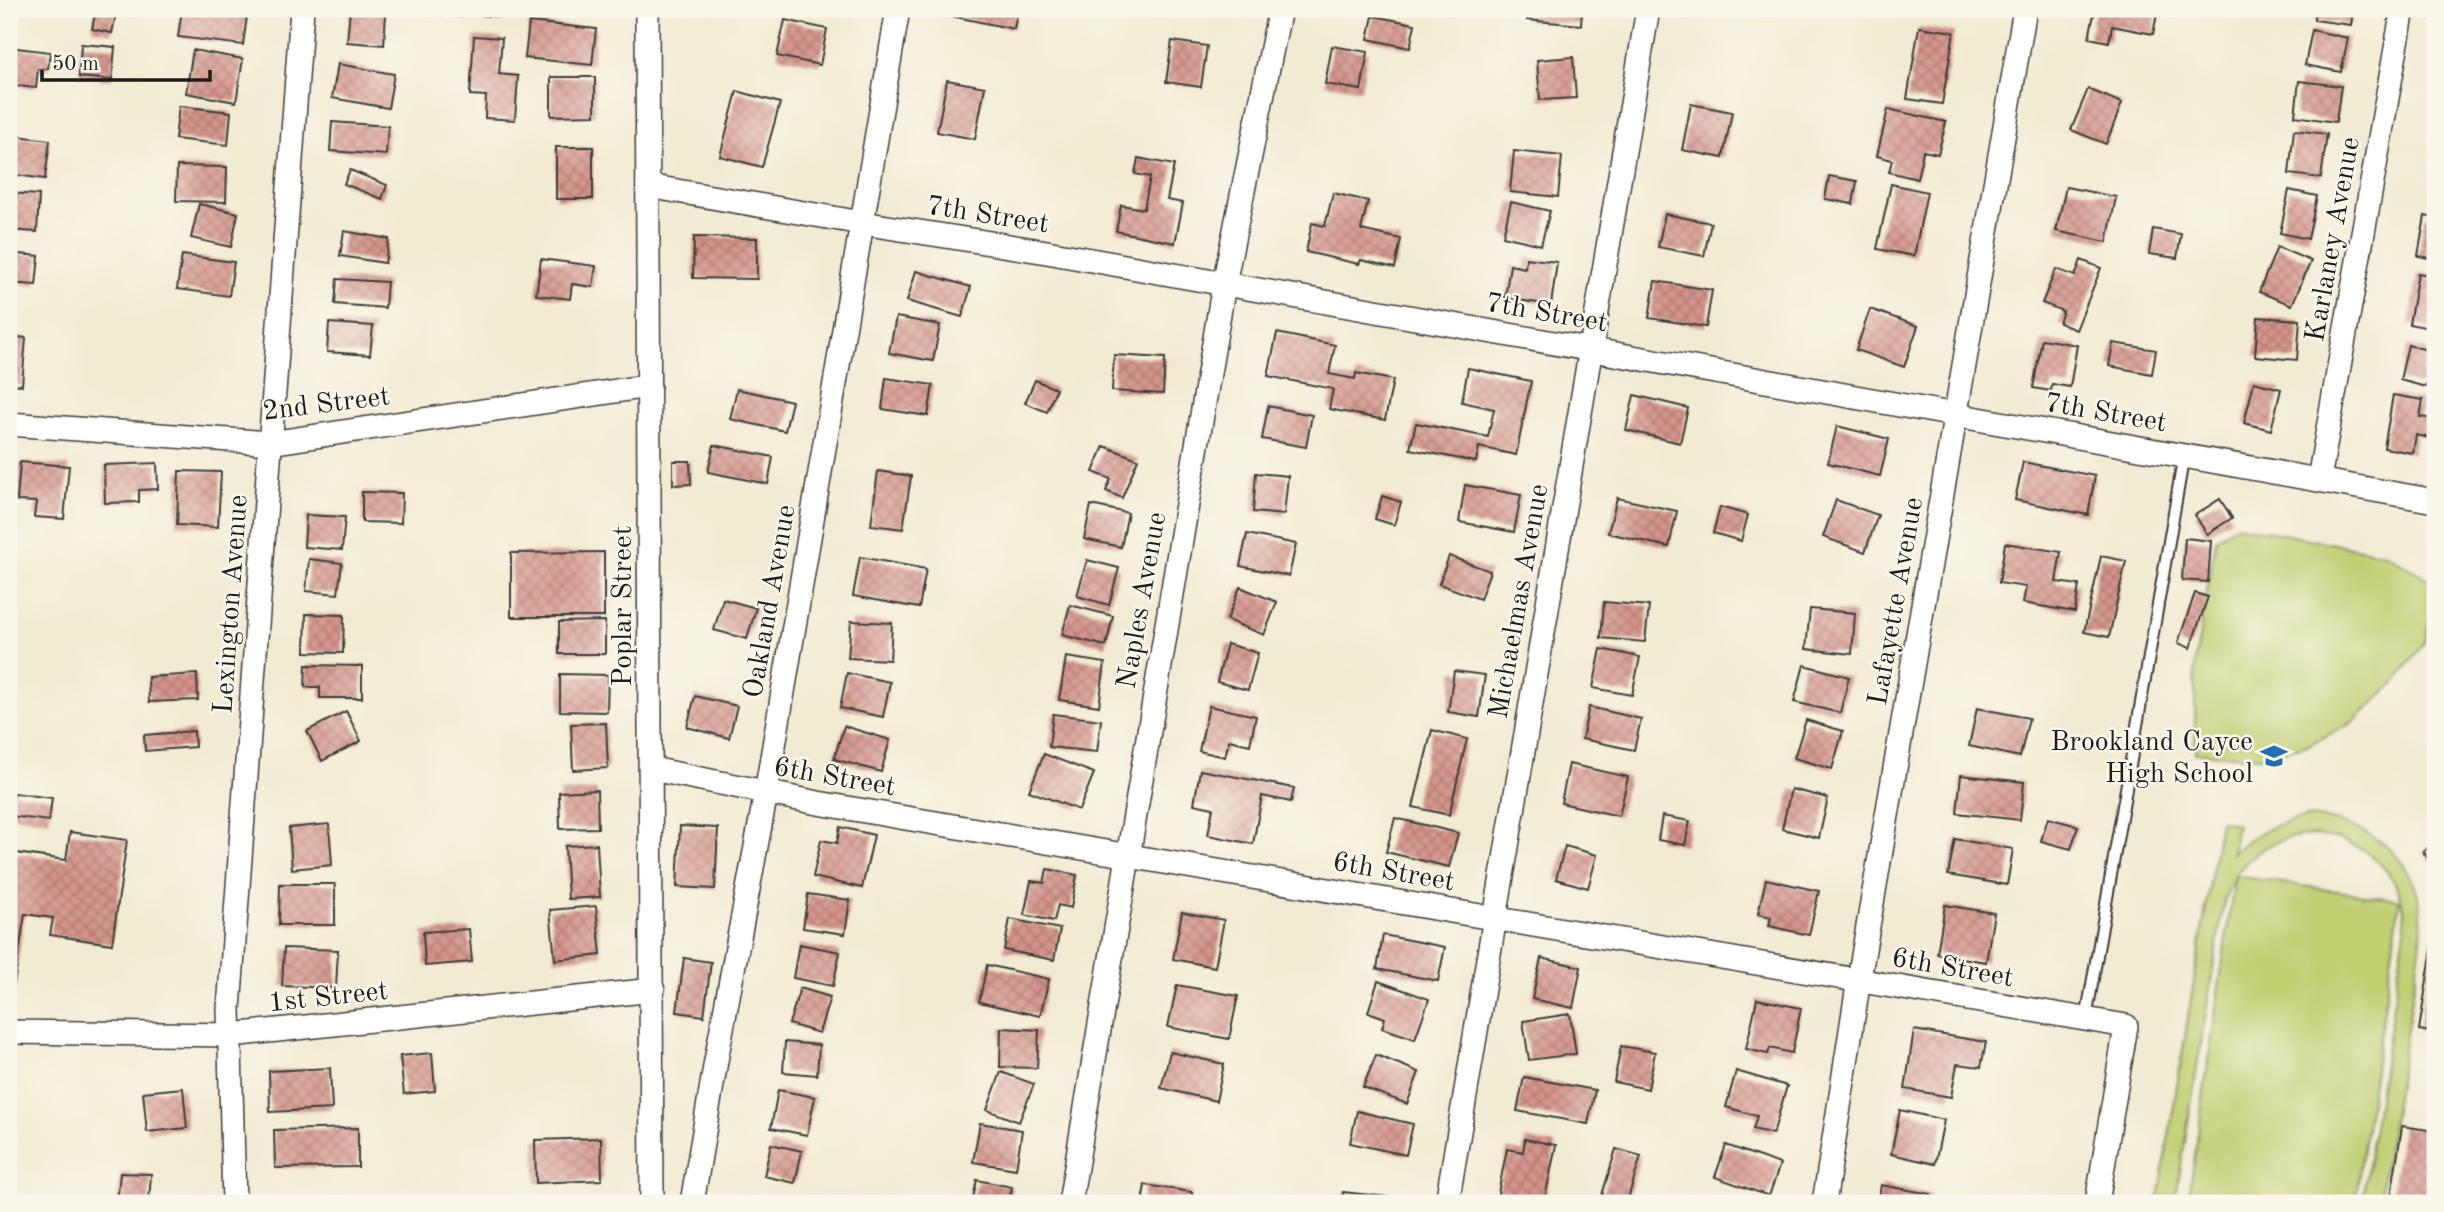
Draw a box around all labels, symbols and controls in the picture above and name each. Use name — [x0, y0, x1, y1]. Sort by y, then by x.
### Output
scale bar — [42, 38, 210, 82]
text: 50 m — [52, 54, 99, 75]
street label: Karlaney Avenue — [2302, 135, 2366, 344]
street label: 7th Street — [924, 192, 1051, 239]
street label: 7th Street — [1483, 289, 1610, 338]
street label: 2nd Street — [261, 383, 392, 427]
street label: 7th Street — [2042, 389, 2169, 438]
street label: Michaelmas Avenue — [1486, 482, 1554, 721]
street label: Lexington Avenue — [210, 494, 254, 715]
street label: Lafayette Avenue — [1865, 495, 1929, 708]
street label: Oakland Avenue — [740, 503, 802, 700]
street label: Naples Avenue — [1114, 510, 1172, 691]
street label: Poplar Street — [610, 526, 638, 686]
place label: Brookland Cayce High School — [2050, 729, 2253, 789]
school or university icon: Brookland Cayce High School — [2259, 741, 2289, 771]
street label: 6th Street — [771, 753, 898, 802]
street label: 6th Street — [1330, 848, 1457, 897]
street label: 6th Street — [1889, 944, 2016, 993]
street label: 1st Street — [267, 978, 390, 1018]

